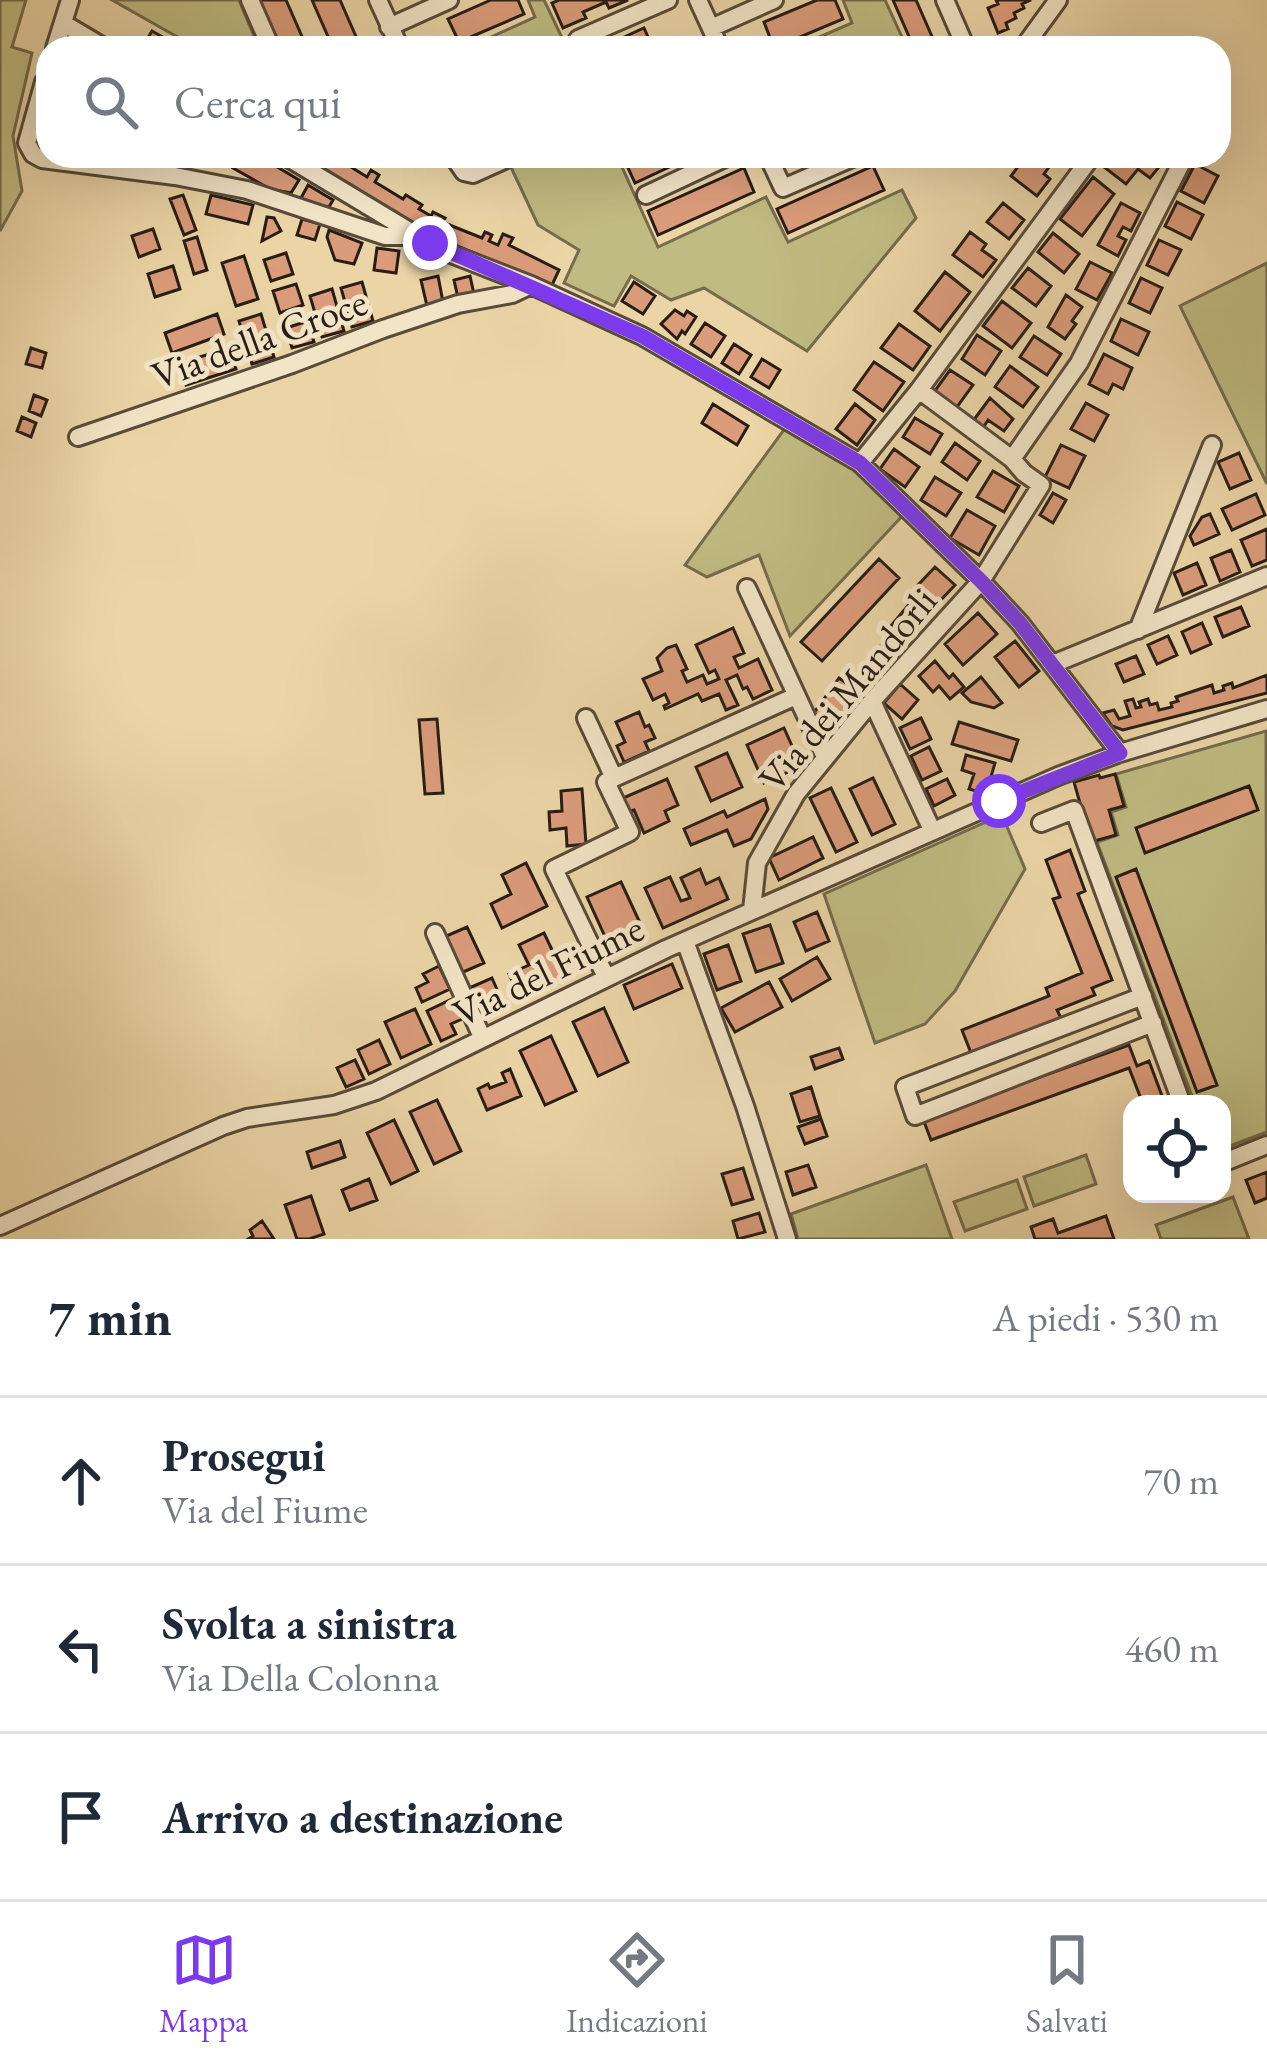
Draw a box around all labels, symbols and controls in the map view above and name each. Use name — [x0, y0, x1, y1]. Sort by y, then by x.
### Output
search box — [36, 36, 1231, 168]
icon: search — [78, 69, 144, 135]
text: Cerca qui — [174, 73, 341, 131]
route end — [403, 216, 457, 270]
street label: Via della Croce — [144, 276, 374, 401]
street label: Via dei Mandorli — [747, 576, 948, 802]
route start — [972, 774, 1026, 828]
street label: Via del Fiume — [444, 902, 652, 1039]
map controls — [1123, 1095, 1231, 1203]
button: locate — [1123, 1095, 1231, 1203]
text: 7 min — [48, 1284, 172, 1350]
text: A piedi · 530 m — [993, 1292, 1219, 1343]
text: Prosegui — [162, 1426, 326, 1484]
icon: ahead — [48, 1448, 114, 1514]
text: 70 m — [1143, 1455, 1219, 1506]
text: Via del Fiume — [162, 1484, 368, 1535]
text: Svolta a sinistra — [162, 1594, 457, 1652]
icon: left — [48, 1616, 114, 1682]
text: 460 m — [1125, 1623, 1219, 1674]
text: Via Della Colonna — [162, 1652, 439, 1703]
icon: arrive — [48, 1784, 114, 1850]
text: Arrivo a destinazione — [162, 1788, 563, 1846]
tab: Mappa — [159, 1927, 248, 2042]
tab: Indicazioni — [566, 1927, 708, 2042]
tab: Salvati — [1026, 1927, 1108, 2042]

